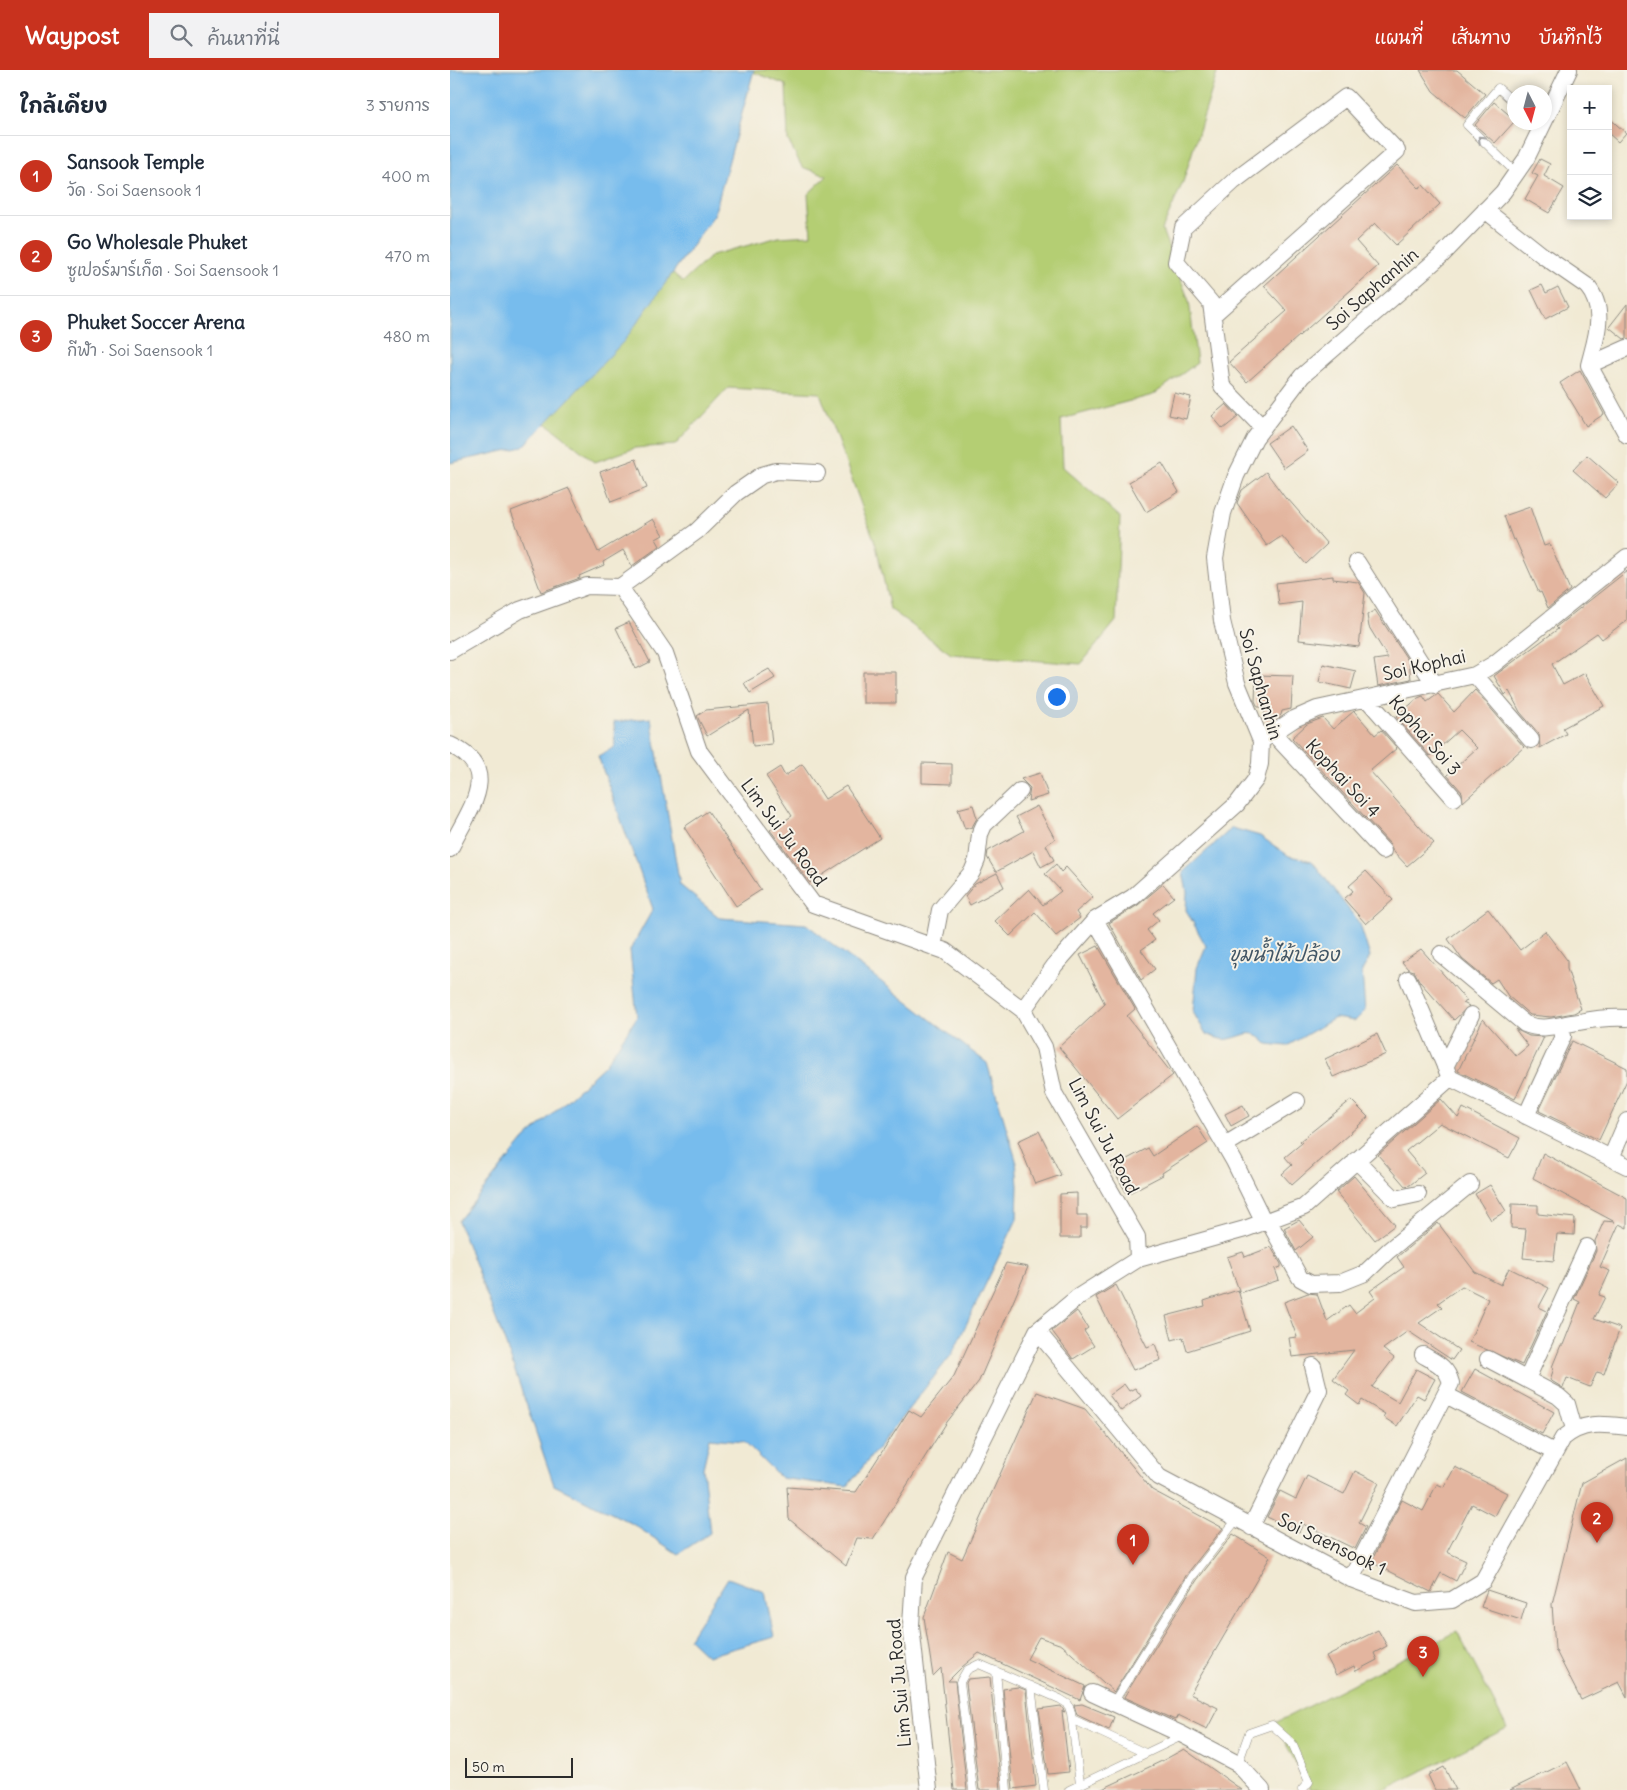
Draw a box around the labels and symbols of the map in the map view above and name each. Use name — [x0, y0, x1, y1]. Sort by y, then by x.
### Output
north arrow — [1507, 85, 1552, 130]
one-way arrow — [1478, 136, 1487, 145]
street label: Soi Saphanhin — [1321, 243, 1423, 335]
street label: Soi Saphanhin — [1234, 626, 1288, 742]
street label: Soi Kophai — [1380, 644, 1468, 686]
your location — [1044, 684, 1070, 710]
street label: Kophai Soi 3 — [1384, 690, 1466, 780]
street label: Kophai Soi 4 — [1301, 734, 1385, 822]
street label: Lim Sui Ju Road — [736, 774, 832, 891]
water label: ขุมน้ำไม้ปล้อง — [1229, 937, 1341, 969]
street label: Lim Sui Ju Road — [1064, 1074, 1145, 1199]
pin: 2 — [1581, 1502, 1613, 1543]
street label: Soi Saensook 1 — [1274, 1508, 1390, 1580]
pin: 1 — [1117, 1524, 1149, 1565]
street label: Lim Sui Ju Road — [882, 1617, 916, 1748]
pin: 3 — [1407, 1636, 1439, 1677]
scale bar — [465, 1755, 572, 1778]

